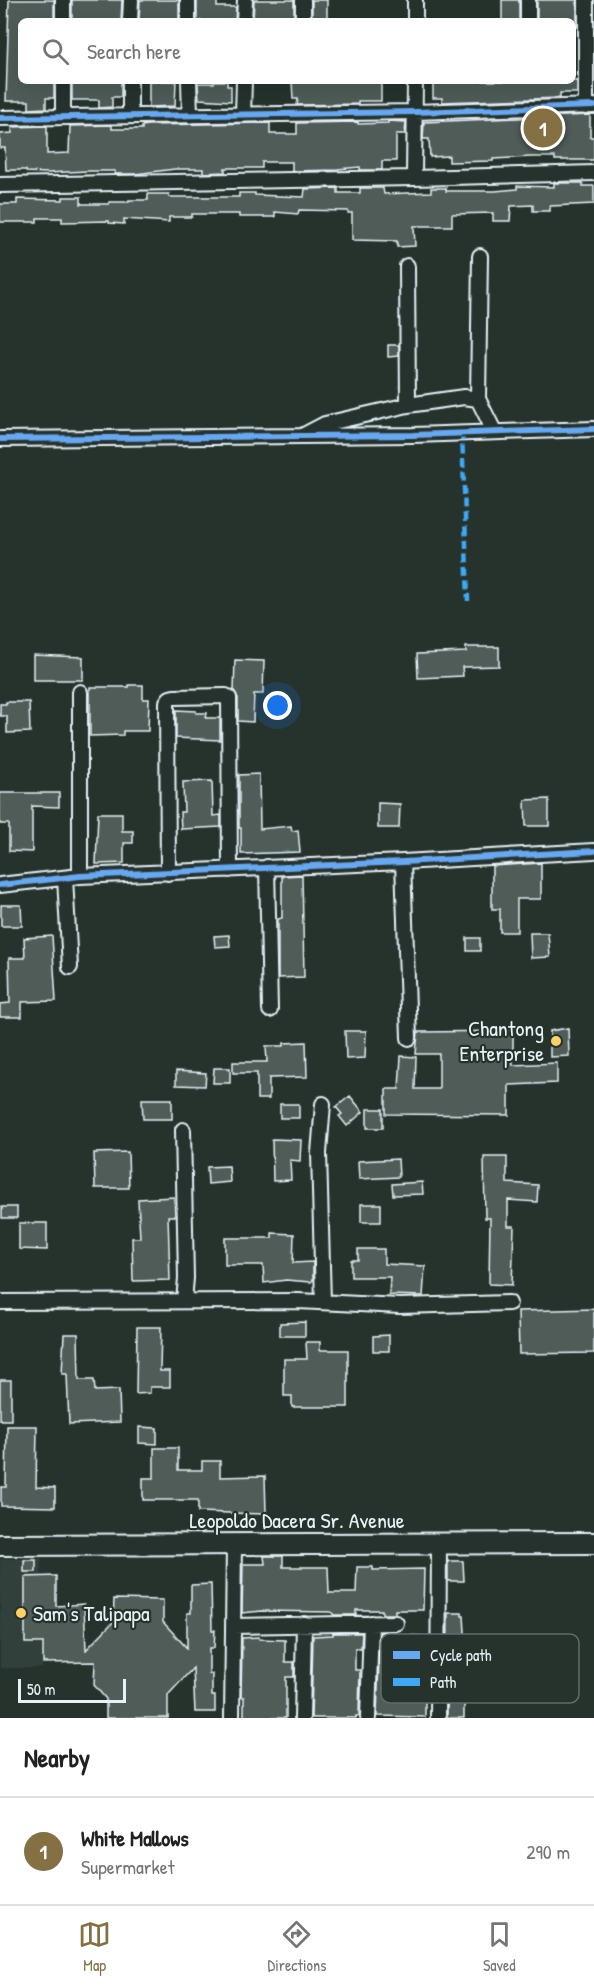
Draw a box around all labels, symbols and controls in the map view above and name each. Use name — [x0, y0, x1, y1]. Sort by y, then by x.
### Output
search box — [18, 18, 576, 84]
icon: search — [39, 35, 72, 68]
text: Search here — [87, 36, 181, 66]
pin: 1 — [524, 106, 562, 150]
your location — [263, 691, 292, 720]
place label: Chantong Enterprise — [459, 1013, 544, 1068]
marker: Chantong Enterprise — [549, 1034, 563, 1048]
street label: Leopoldo Dacera Sr. Avenue — [189, 1505, 405, 1535]
place label: Sam's Talipapa — [33, 1598, 150, 1628]
marker: Sam's Talipapa — [14, 1606, 28, 1620]
legend — [381, 1634, 579, 1703]
text: Cycle path — [430, 1644, 492, 1666]
text: Path — [430, 1671, 456, 1693]
scale bar — [18, 1676, 126, 1704]
text: 50 m — [27, 1678, 56, 1700]
text: Nearby — [24, 1740, 90, 1775]
text: White Mallows — [81, 1823, 189, 1853]
text: 1 — [40, 1838, 47, 1865]
text: 290 m — [526, 1838, 570, 1865]
text: Supermarket — [81, 1853, 175, 1880]
tab: Map — [78, 1918, 111, 1976]
tab: Directions — [268, 1918, 326, 1976]
tab: Saved — [483, 1918, 516, 1976]

